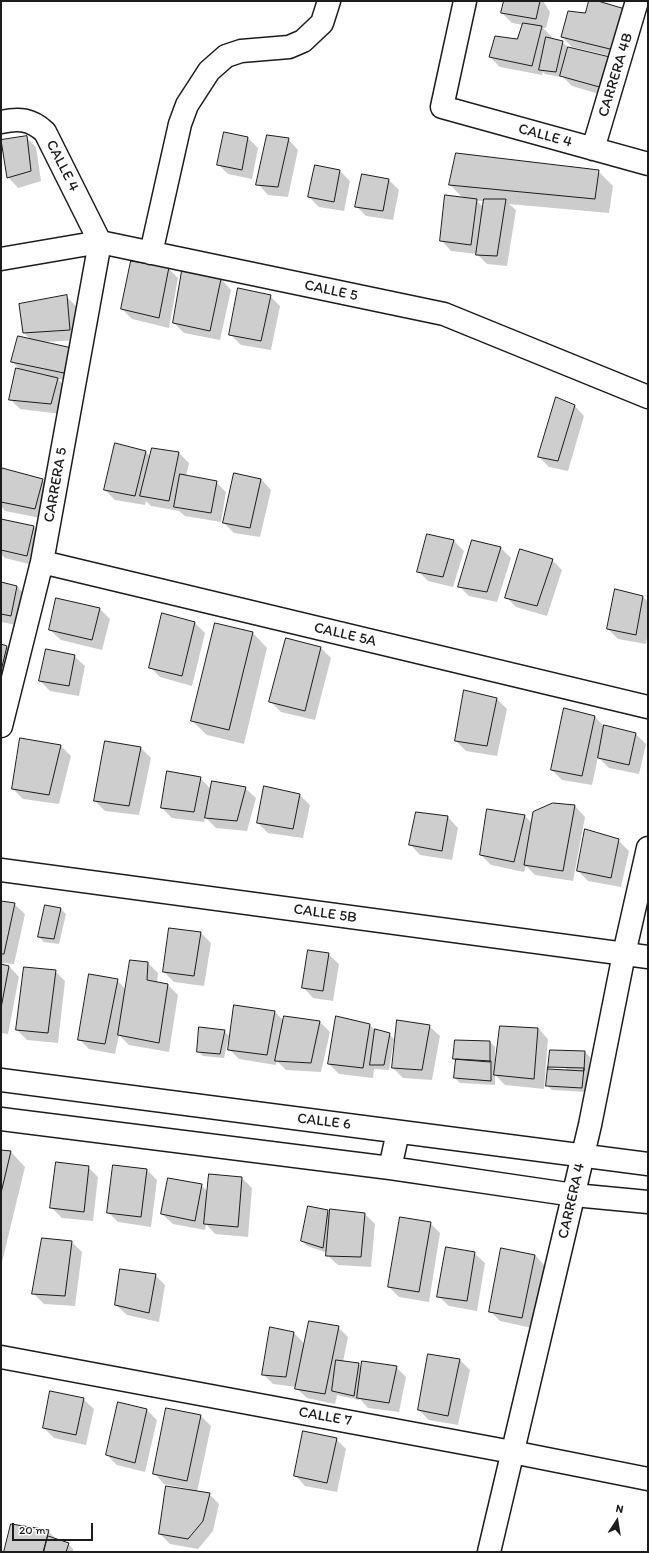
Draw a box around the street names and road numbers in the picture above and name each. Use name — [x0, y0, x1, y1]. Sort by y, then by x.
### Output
street label: CARRERA 4B — [595, 31, 637, 119]
street label: CALLE 4 — [516, 120, 574, 152]
street label: CALLE 4 — [41, 137, 83, 195]
street label: CALLE 5 — [303, 277, 359, 305]
street label: CARRERA 5 — [41, 446, 71, 524]
street label: CALLE 5A — [312, 619, 378, 651]
street label: CALLE 5B — [292, 901, 358, 927]
street label: CALLE 6 — [296, 1110, 352, 1134]
street label: CARRERA 4 — [555, 1161, 589, 1241]
street label: CALLE 7 — [297, 1403, 353, 1431]

